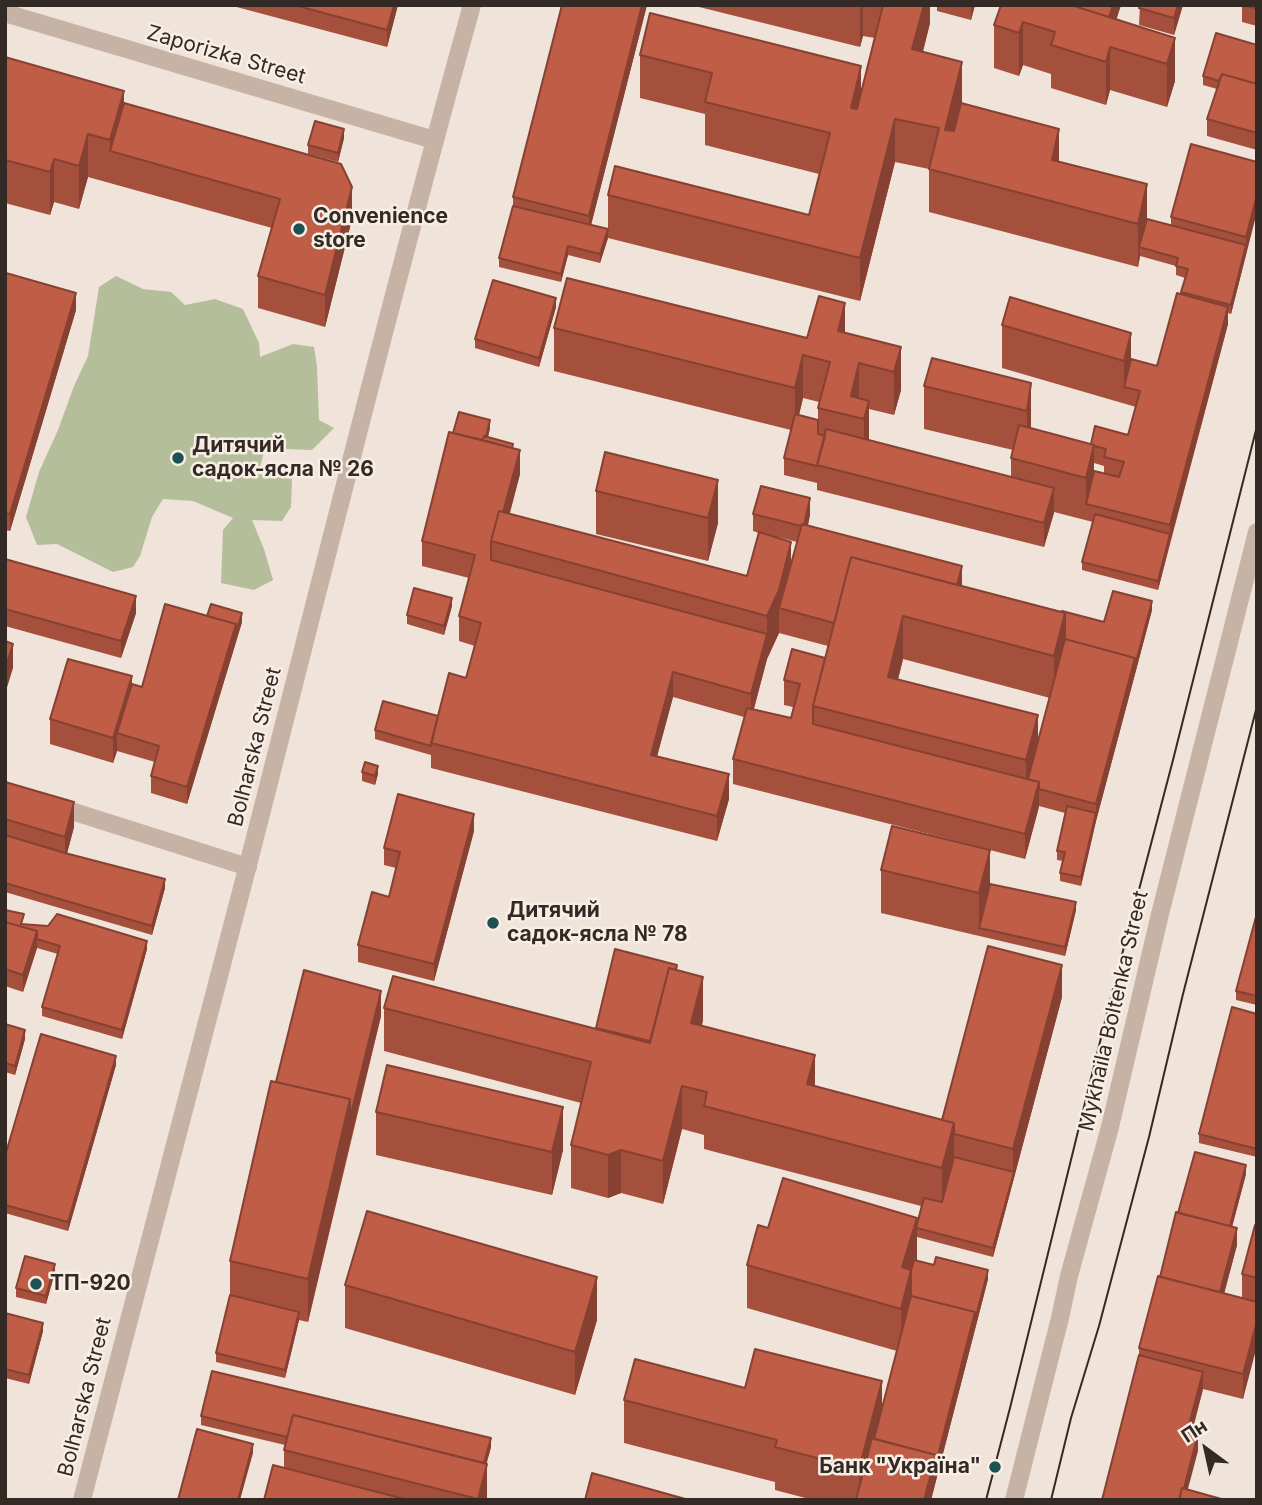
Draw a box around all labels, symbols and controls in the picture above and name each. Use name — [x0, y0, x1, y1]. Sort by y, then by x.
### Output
street label: Zaporizka Street — [144, 20, 308, 90]
place label: Convenience store — [313, 204, 448, 254]
marker: Convenience store — [291, 221, 307, 237]
place label: Дитячий садок-ясла № 26 — [192, 433, 374, 483]
marker: Дитячий садок-ясла № 26 — [170, 450, 186, 466]
street label: Bolharska Street — [223, 665, 287, 829]
street label: Mykhaila Boltenka Street — [1074, 888, 1154, 1134]
place label: Дитячий садок-ясла № 78 — [507, 898, 688, 948]
marker: Дитячий садок-ясла № 78 — [485, 915, 501, 931]
place label: ТП-920 — [50, 1271, 131, 1297]
marker: ТП-920 — [28, 1276, 44, 1292]
street label: Bolharska Street — [53, 1315, 117, 1479]
north arrow — [1171, 1414, 1241, 1484]
text: Пн — [1177, 1414, 1211, 1448]
place label: Банк "Україна" — [819, 1454, 981, 1480]
marker: Банк "Україна" — [987, 1459, 1003, 1475]

